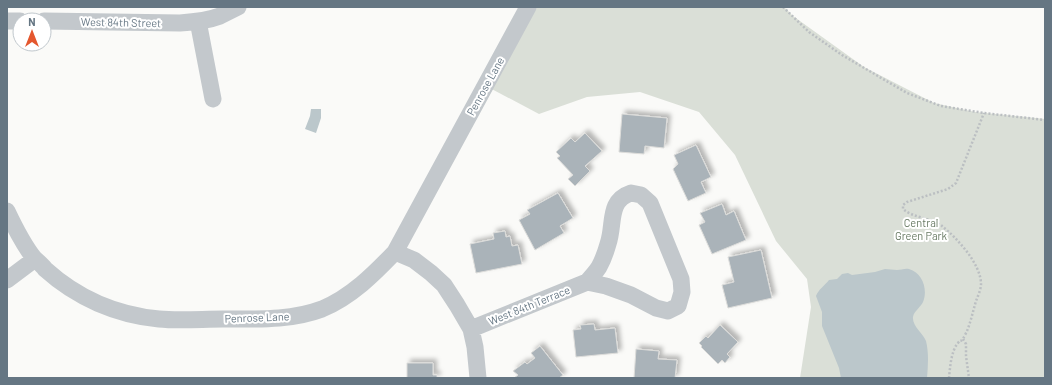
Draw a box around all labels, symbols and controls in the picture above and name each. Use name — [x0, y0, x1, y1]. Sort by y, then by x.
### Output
north arrow — [12, 12, 52, 52]
text: N — [28, 15, 36, 28]
street label: West 84th Street — [81, 15, 161, 29]
street label: Penrose Lane — [464, 54, 507, 118]
park label: Central Green Park — [895, 216, 948, 242]
street label: West 84th Terrace — [486, 283, 572, 327]
street label: Penrose Lane — [224, 309, 290, 325]

